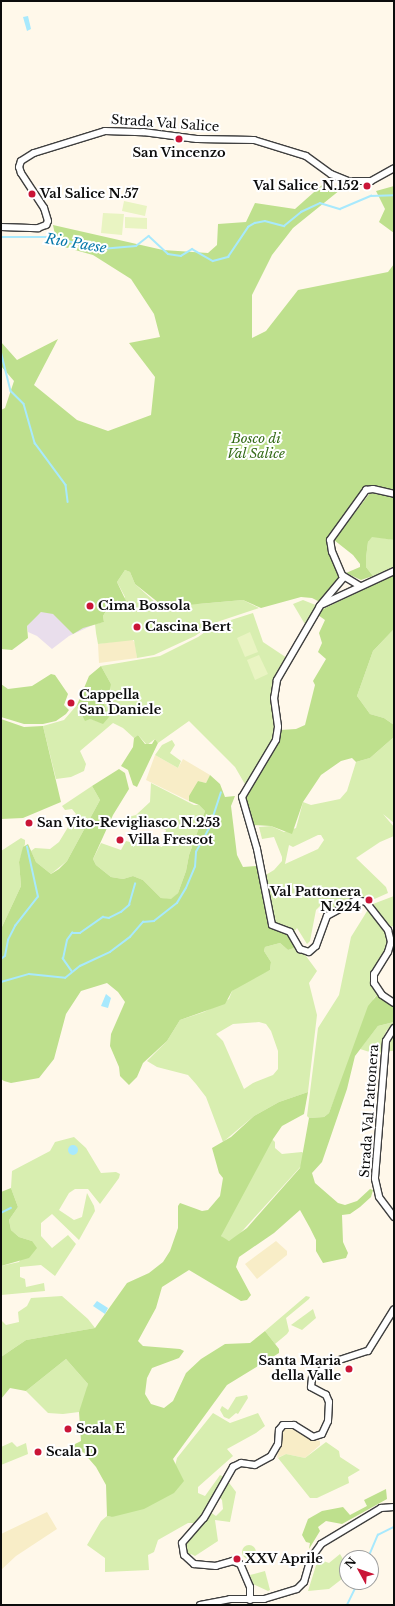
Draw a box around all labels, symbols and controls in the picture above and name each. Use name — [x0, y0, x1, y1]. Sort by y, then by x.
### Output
street label: Strada Val Salice — [110, 112, 220, 136]
marker: San Vincenzo — [174, 134, 184, 144]
place label: San Vincenzo — [132, 145, 226, 161]
place label: Val Salice N.152 — [253, 178, 359, 194]
marker: Val Salice N.152 — [362, 181, 372, 191]
place label: Val Salice N.57 — [40, 186, 138, 202]
marker: Val Salice N.57 — [27, 189, 37, 199]
water label: Rio Paese — [44, 230, 108, 256]
park label: Bosco di Val Salice — [227, 432, 285, 463]
place label: Cima Bossola — [98, 598, 190, 614]
marker: Cima Bossola — [85, 601, 95, 611]
place label: Cascina Bert — [145, 619, 231, 635]
marker: Cascina Bert — [132, 622, 142, 632]
place label: Cappella San Daniele — [79, 688, 161, 719]
marker: Cappella San Daniele — [66, 698, 76, 708]
place label: San Vito-Revigliasco N.253 — [37, 815, 221, 831]
marker: San Vito-Revigliasco N.253 — [24, 818, 34, 828]
place label: Villa Frescot — [128, 832, 213, 848]
marker: Villa Frescot — [115, 835, 125, 845]
place label: Val Pattonera N.224 — [270, 885, 361, 916]
marker: Val Pattonera N.224 — [364, 895, 374, 905]
street label: Strada Val Pattonera — [358, 1043, 382, 1179]
place label: Santa Maria della Valle — [259, 1354, 341, 1385]
marker: Santa Maria della Valle — [344, 1364, 354, 1374]
place label: Scala E — [76, 1421, 125, 1437]
marker: Scala E — [63, 1424, 73, 1434]
place label: Scala D — [46, 1444, 97, 1460]
marker: Scala D — [33, 1447, 43, 1457]
north arrow — [339, 1550, 379, 1590]
place label: XXV Aprile — [245, 1551, 324, 1567]
marker: XXV Aprile — [232, 1554, 242, 1564]
text: N — [342, 1554, 359, 1571]

